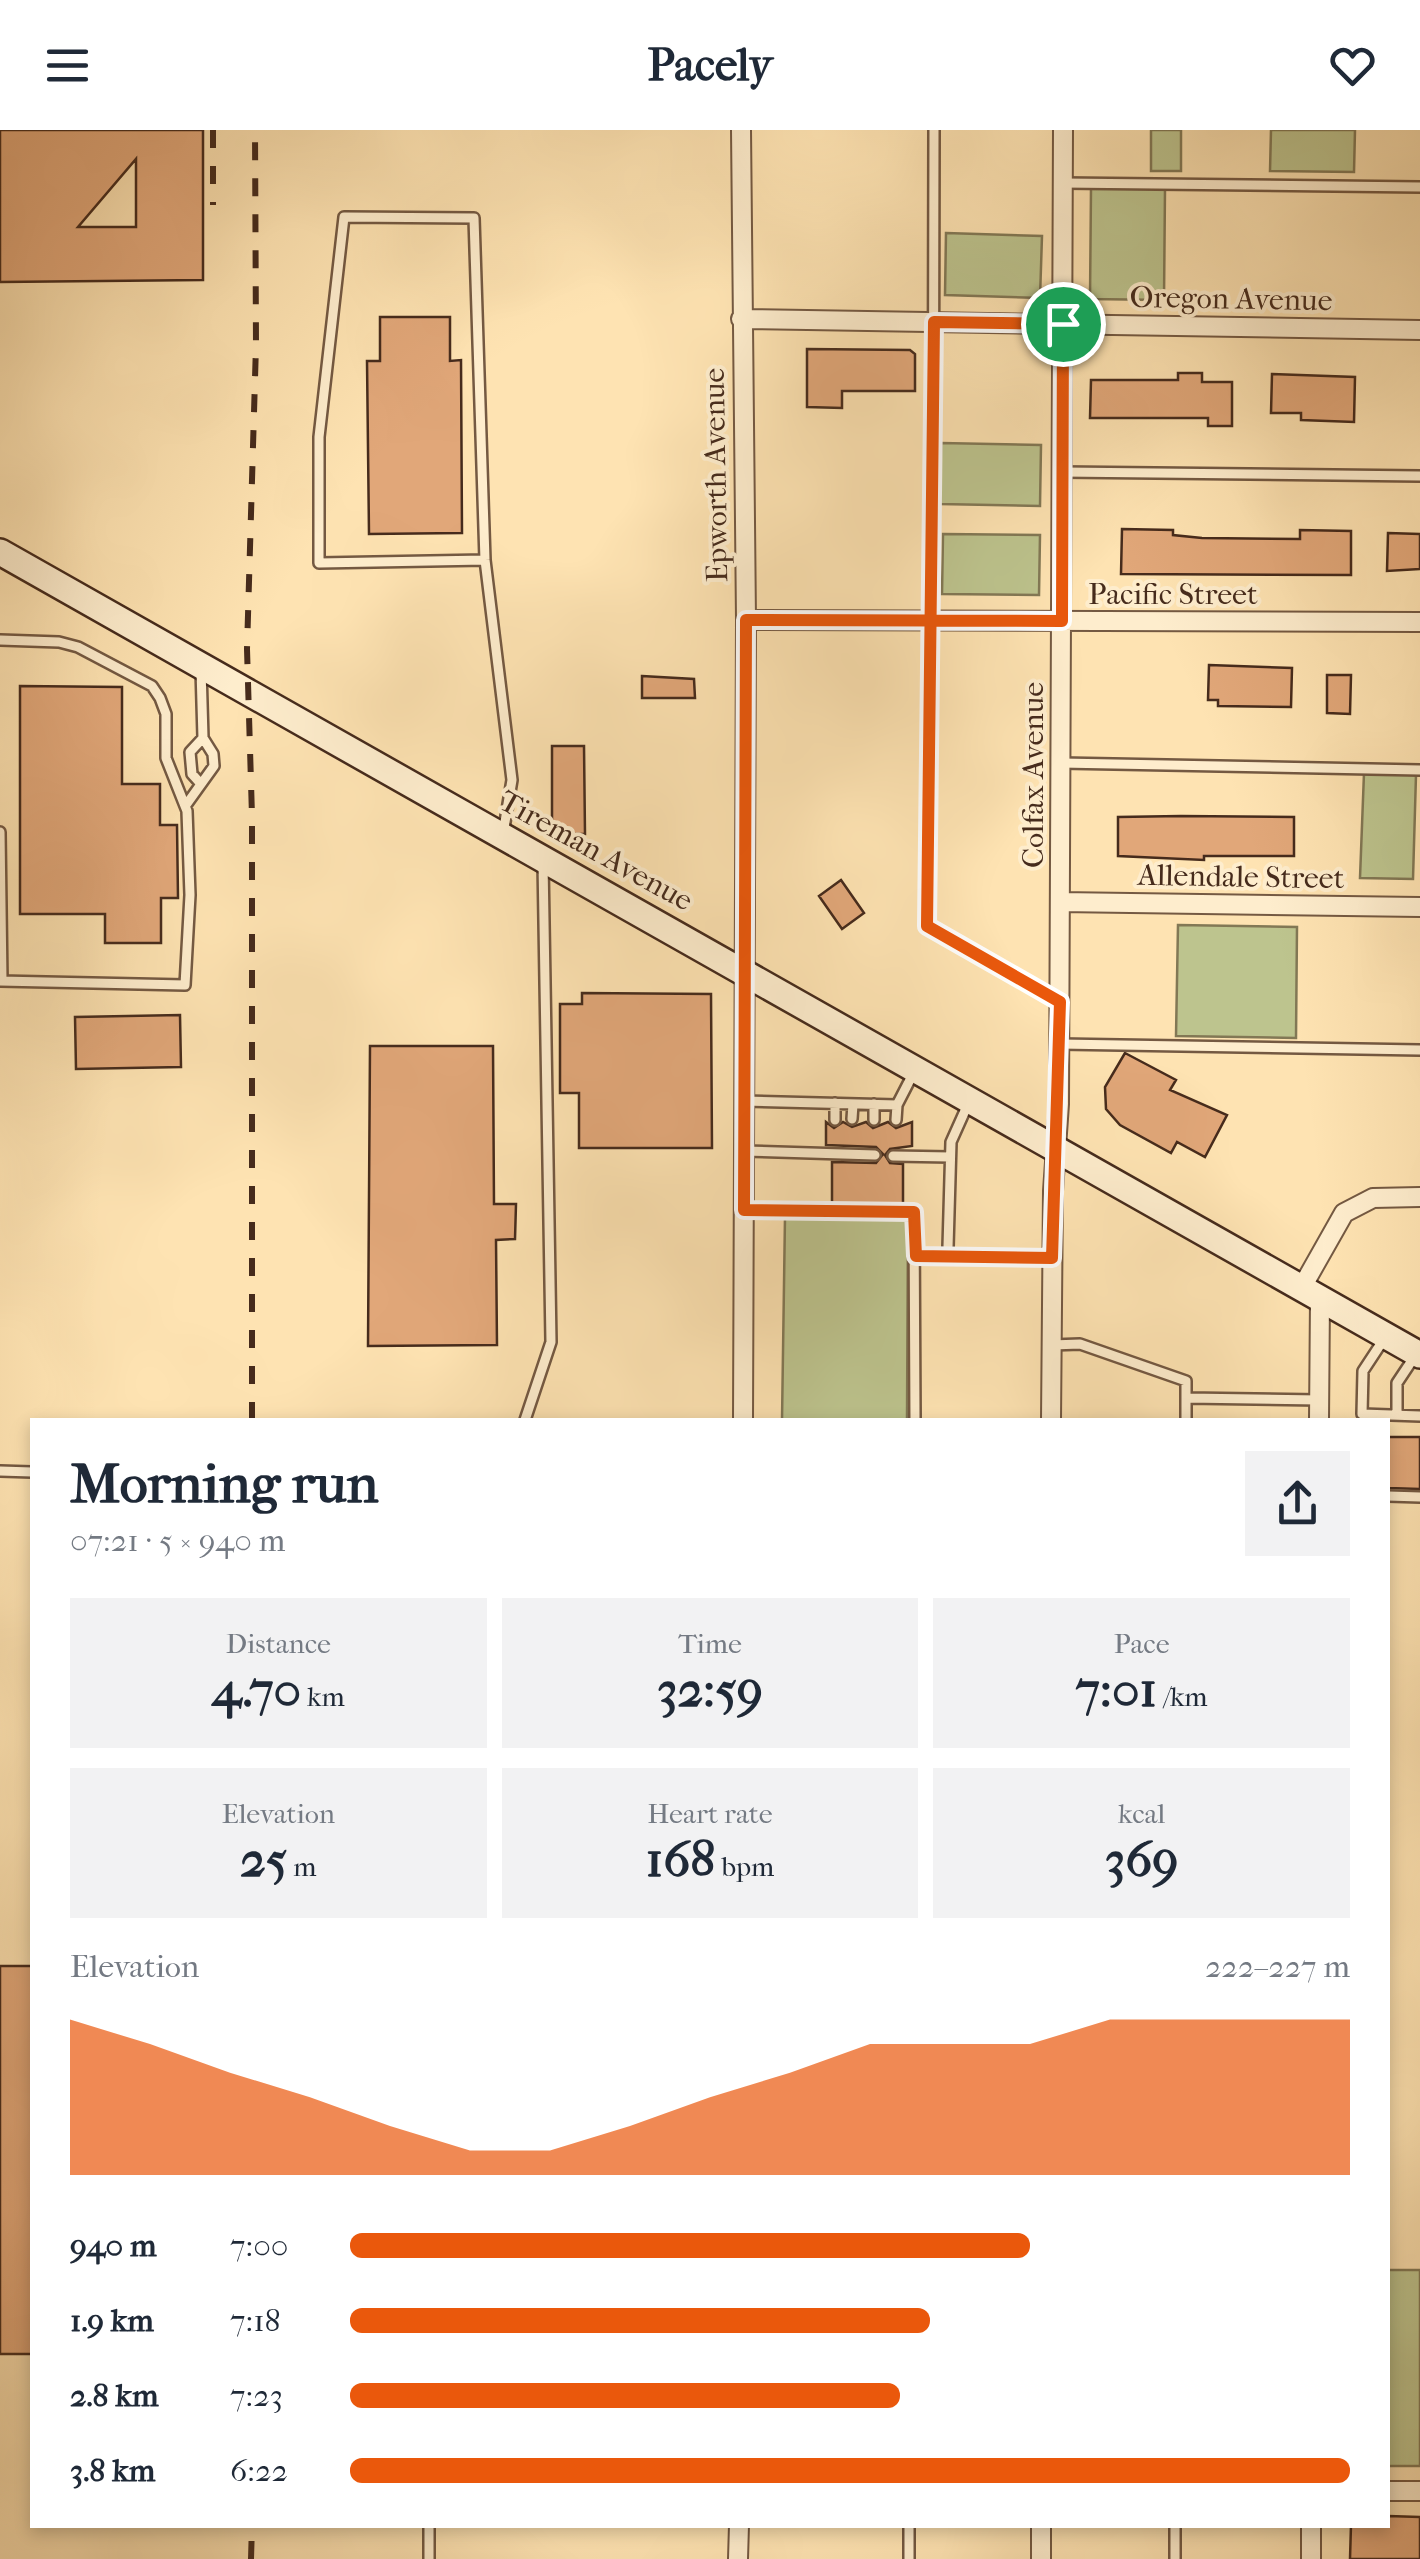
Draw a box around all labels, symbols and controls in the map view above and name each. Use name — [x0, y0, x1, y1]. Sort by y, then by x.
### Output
icon: menu — [40, 38, 95, 93]
icon: heart — [1325, 38, 1380, 93]
text: Pacely — [648, 39, 772, 92]
street label: Oregon Avenue — [1129, 280, 1333, 318]
pin — [1021, 282, 1106, 367]
icon: arrive — [1036, 297, 1091, 352]
street label: Epworth Avenue — [697, 367, 735, 583]
street label: Pacific Street — [1088, 577, 1258, 612]
street label: Colfax Avenue — [1016, 682, 1051, 868]
street label: Tireman Avenue — [493, 783, 699, 919]
street label: Allendale Street — [1136, 858, 1345, 896]
button: share — [1245, 1451, 1350, 1556]
text: Morning run — [70, 1452, 378, 1516]
text: 07:21 · 5 × 940 m — [70, 1522, 285, 1559]
text: Distance — [226, 1627, 331, 1660]
text: Time — [678, 1627, 742, 1660]
text: Pace — [1114, 1627, 1170, 1660]
text: 4.70 — [212, 1660, 301, 1719]
text: 32:59 — [657, 1660, 763, 1719]
text: 7:01 — [1076, 1660, 1157, 1719]
text: km — [301, 1680, 345, 1713]
text: /km — [1157, 1680, 1208, 1713]
text: Elevation — [222, 1797, 335, 1830]
text: Heart rate — [647, 1797, 773, 1830]
text: kcal — [1118, 1797, 1165, 1830]
text: 25 — [240, 1830, 287, 1889]
text: 168 — [646, 1830, 715, 1889]
text: 369 — [1105, 1830, 1179, 1889]
text: m — [287, 1850, 317, 1883]
text: bpm — [715, 1850, 774, 1883]
text: Elevation — [70, 1948, 199, 1985]
text: 222–227 m — [1205, 1948, 1350, 1985]
text: 940 m — [70, 2227, 157, 2264]
text: 7:00 — [230, 2227, 289, 2264]
text: 1.9 km — [70, 2302, 154, 2339]
text: 7:18 — [230, 2302, 281, 2339]
text: 2.8 km — [70, 2377, 159, 2414]
text: 7:23 — [230, 2377, 283, 2414]
text: 3.8 km — [70, 2452, 155, 2489]
text: 6:22 — [230, 2452, 288, 2489]

